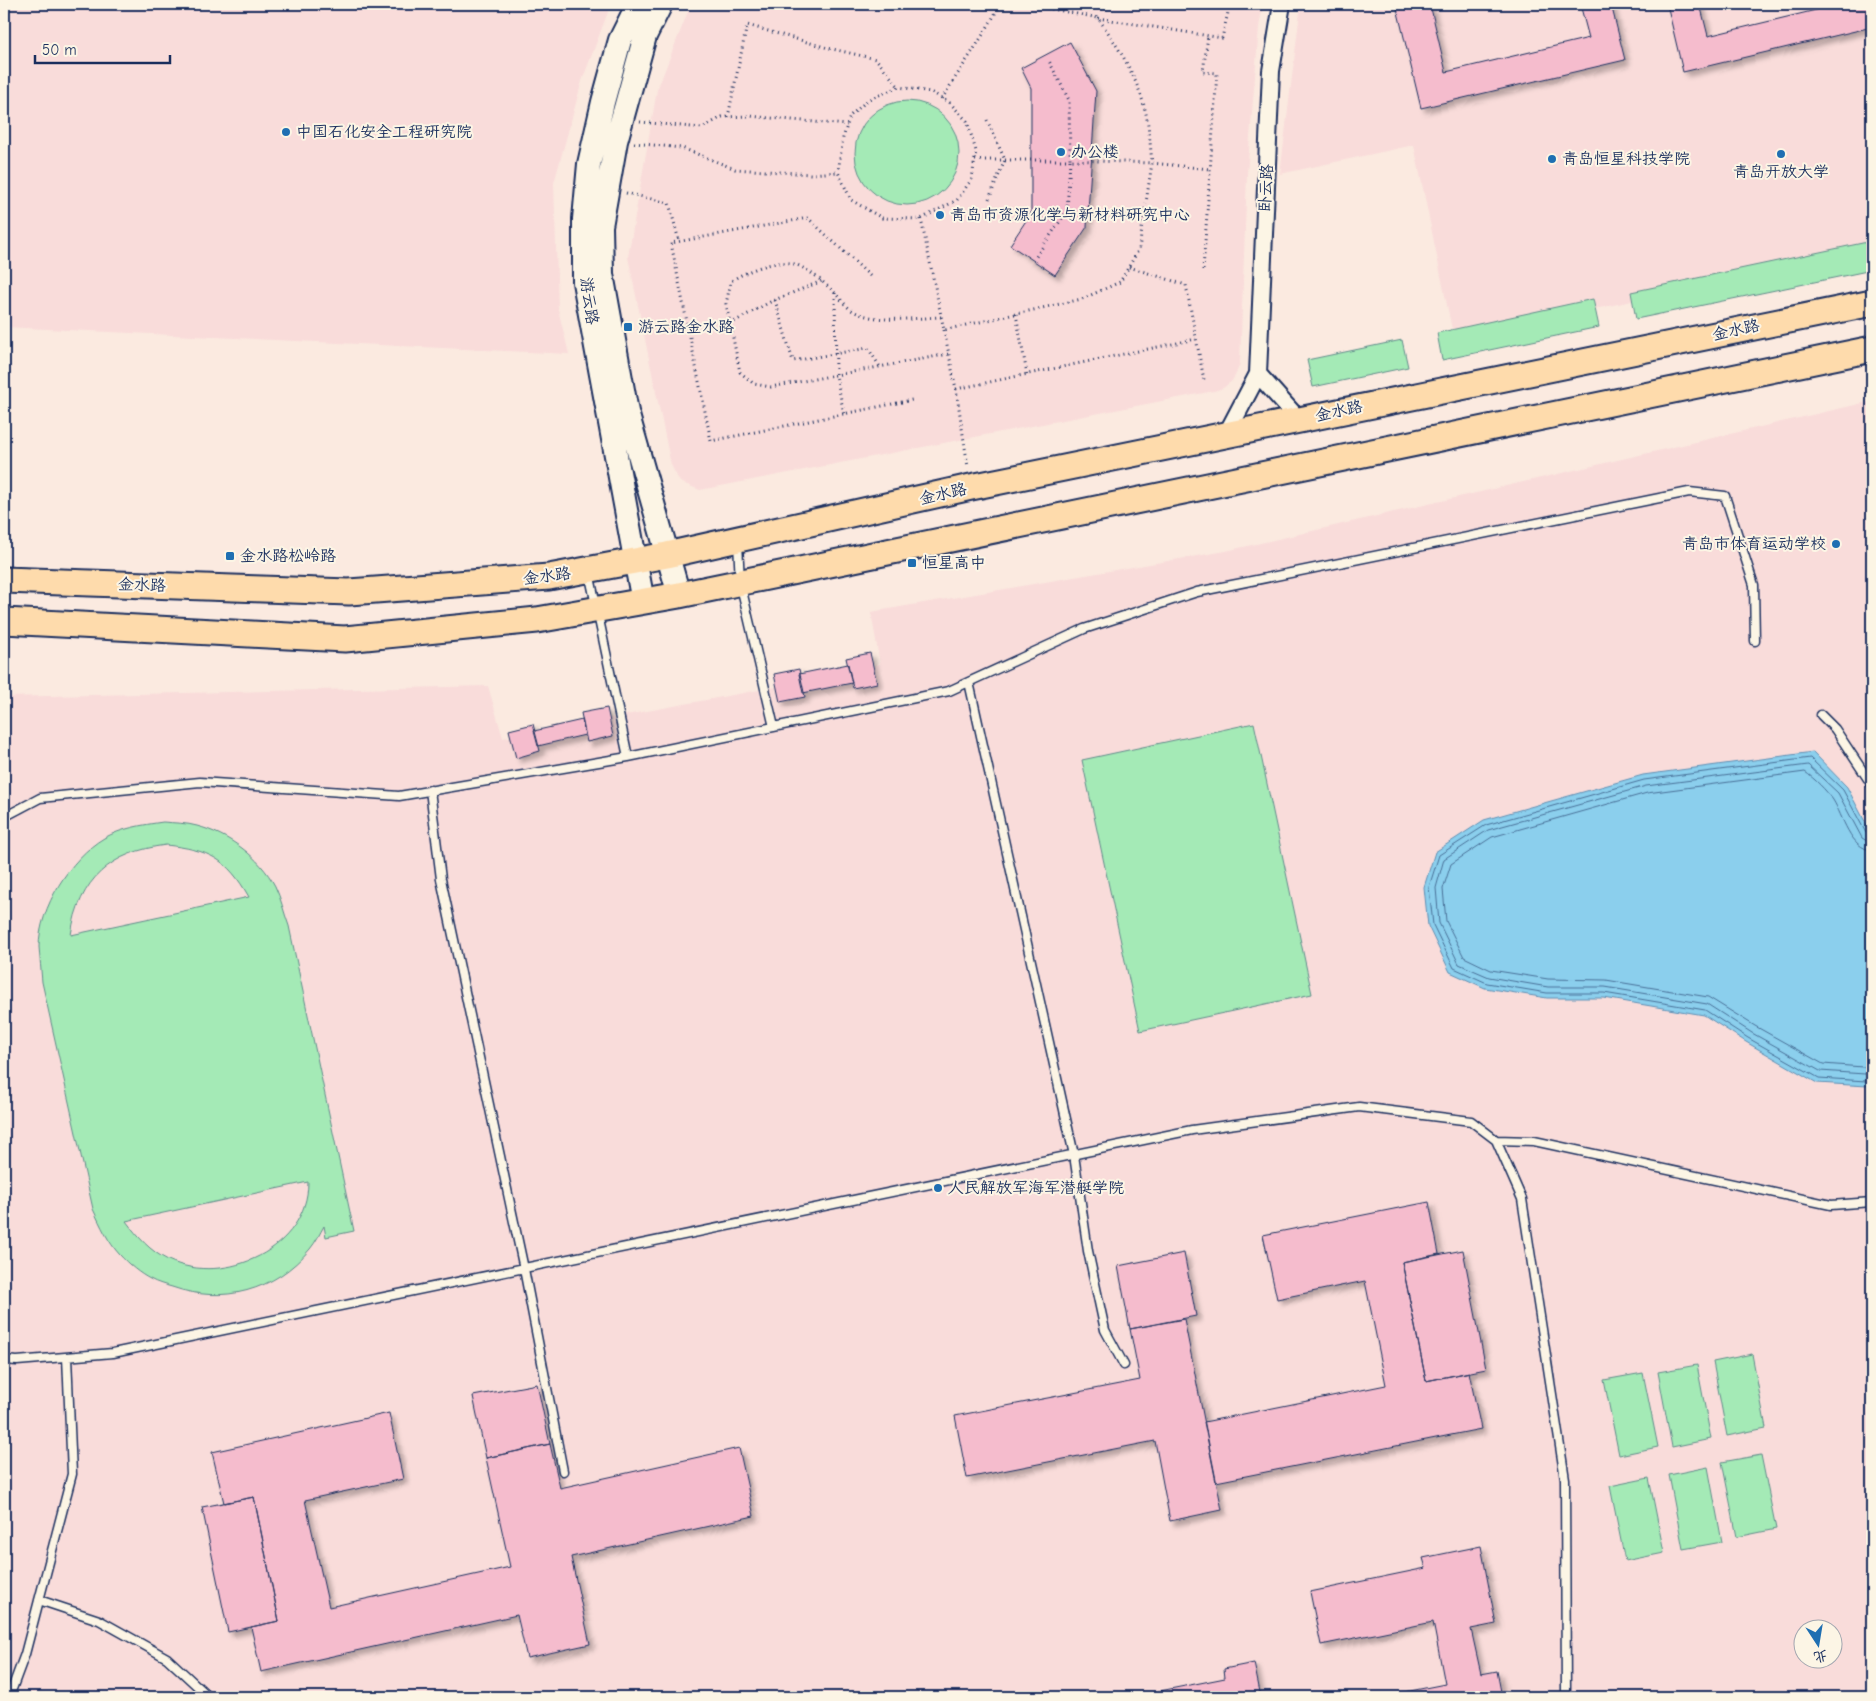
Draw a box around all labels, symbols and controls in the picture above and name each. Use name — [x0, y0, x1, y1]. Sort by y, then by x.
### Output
scale bar — [35, 32, 170, 64]
text: 50 m — [42, 41, 77, 59]
place label: 中国石化安全工程研究院 — [296, 123, 472, 141]
marker: 中国石化安全工程研究院 — [280, 126, 292, 138]
place label: 办公楼 — [1071, 143, 1119, 161]
marker: 办公楼 — [1055, 146, 1067, 158]
marker: 青岛开放大学 — [1775, 148, 1787, 160]
place label: 青岛恒星科技学院 — [1562, 150, 1690, 168]
marker: 青岛恒星科技学院 — [1546, 153, 1558, 165]
place label: 青岛开放大学 — [1733, 163, 1829, 181]
street label: 卧云路 — [1256, 164, 1276, 212]
place label: 青岛市资源化学与新材料研究中心 — [950, 206, 1190, 224]
marker: 青岛市资源化学与新材料研究中心 — [934, 209, 946, 221]
street label: 游云路 — [577, 276, 601, 326]
street label: 金水路 — [1711, 316, 1761, 344]
place label: 游云路金水路 — [638, 318, 734, 336]
marker: 游云路金水路 — [622, 321, 634, 333]
street label: 金水路 — [1314, 397, 1364, 425]
street label: 金水路 — [918, 480, 968, 508]
place label: 青岛市体育运动学校 — [1682, 535, 1826, 553]
marker: 青岛市体育运动学校 — [1830, 538, 1842, 550]
place label: 金水路松岭路 — [240, 547, 336, 565]
marker: 金水路松岭路 — [224, 550, 236, 562]
place label: 恒星高中 — [922, 554, 986, 572]
marker: 恒星高中 — [906, 557, 918, 569]
street label: 金水路 — [522, 564, 572, 588]
street label: 金水路 — [118, 575, 166, 595]
place label: 人民解放军海军潜艇学院 — [948, 1179, 1124, 1197]
marker: 人民解放军海军潜艇学院 — [932, 1182, 944, 1194]
north arrow — [1794, 1618, 1844, 1668]
text: 北 — [1812, 1646, 1829, 1666]

